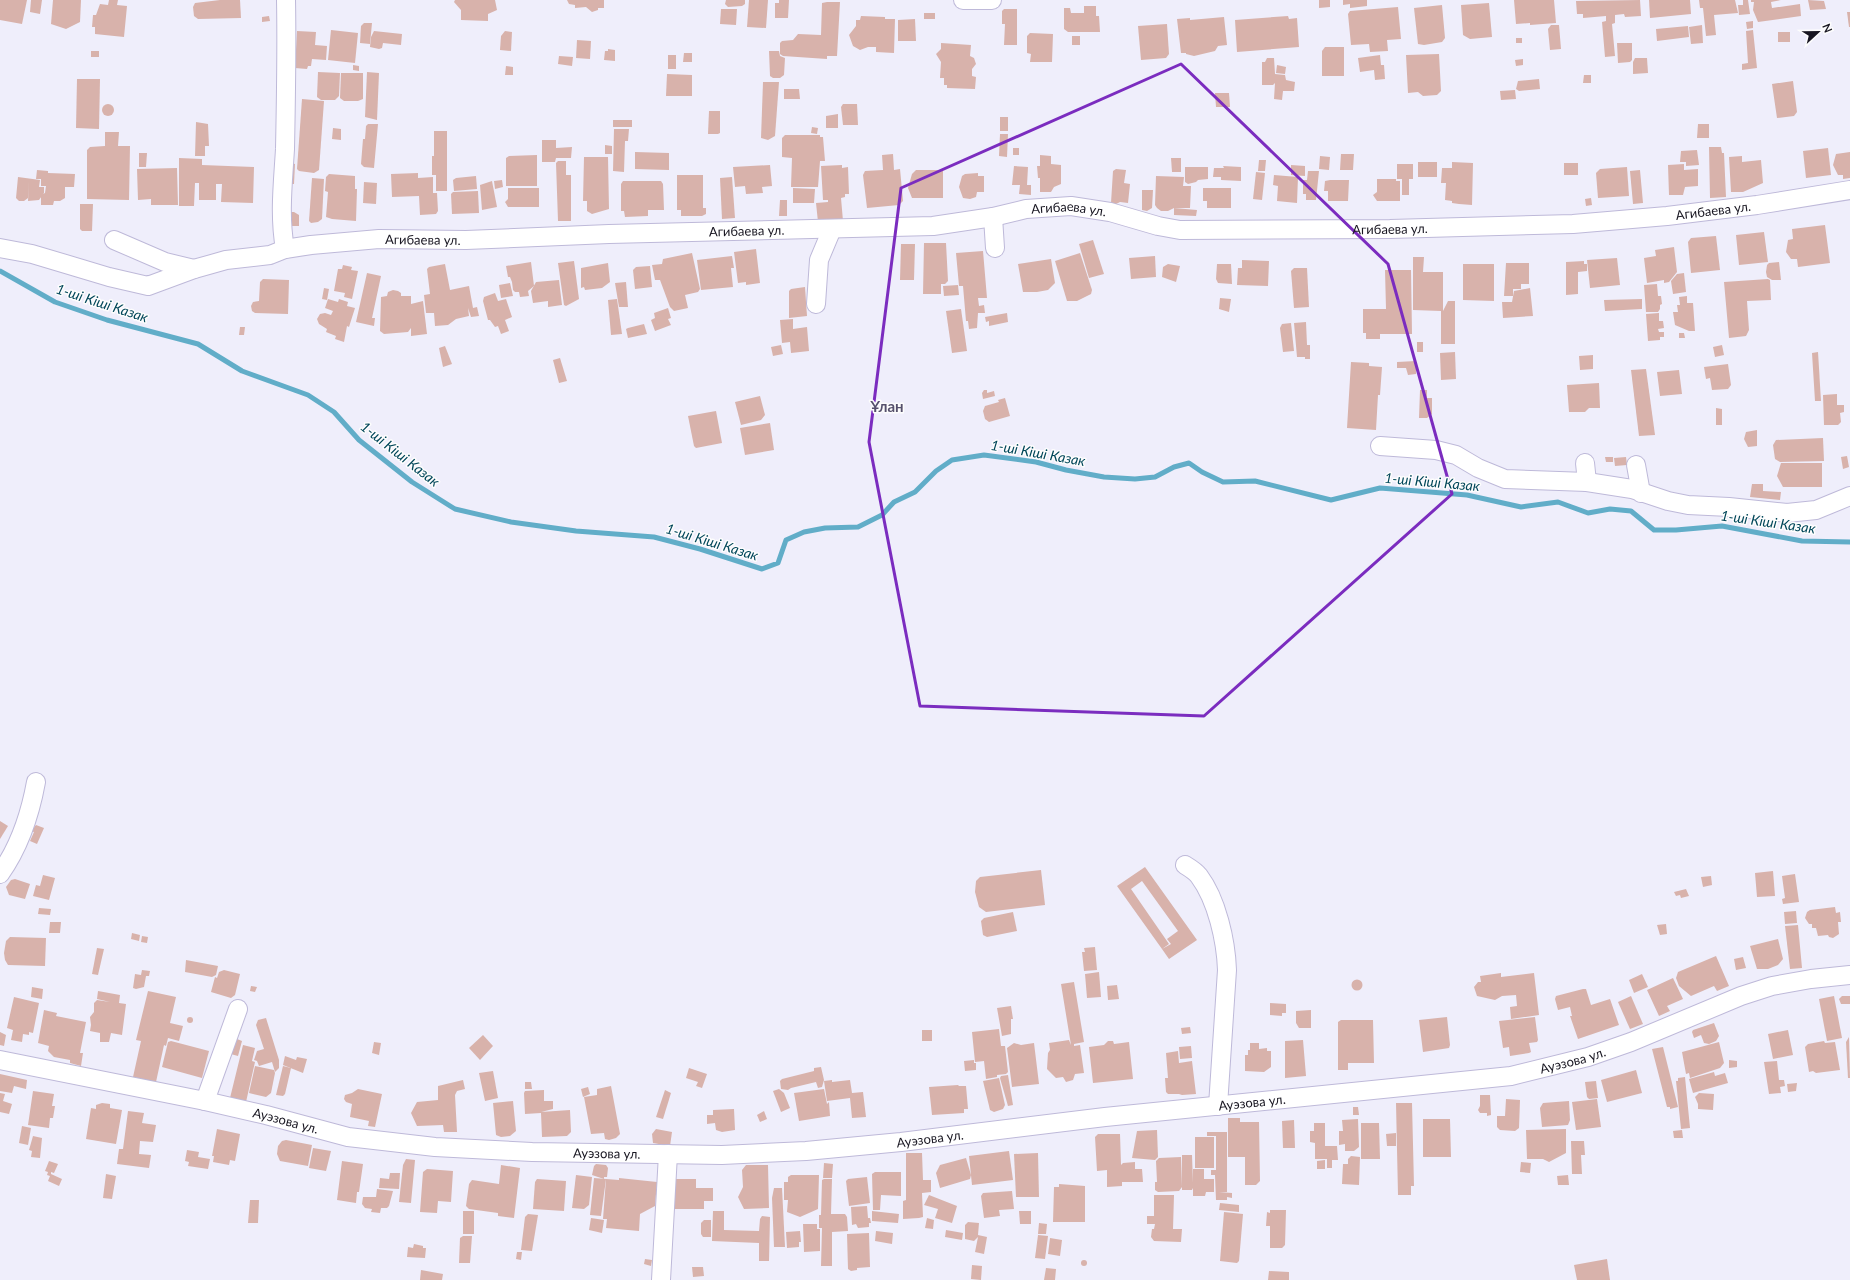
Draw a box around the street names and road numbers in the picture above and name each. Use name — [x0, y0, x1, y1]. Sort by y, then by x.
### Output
street label: Агибаева ул. — [1031, 198, 1107, 219]
street label: Агибаева ул. — [1675, 198, 1752, 223]
street label: Агибаева ул. — [1352, 220, 1428, 237]
street label: Агибаева ул. — [709, 222, 785, 240]
street label: Агибаева ул. — [385, 231, 461, 248]
street label: Ауэзова ул. — [1538, 1044, 1608, 1077]
street label: Ауэзова ул. — [1218, 1091, 1286, 1114]
street label: Ауэзова ул. — [251, 1104, 320, 1137]
street label: Ауэзова ул. — [896, 1126, 964, 1150]
street label: Ауэзова ул. — [573, 1145, 641, 1162]

